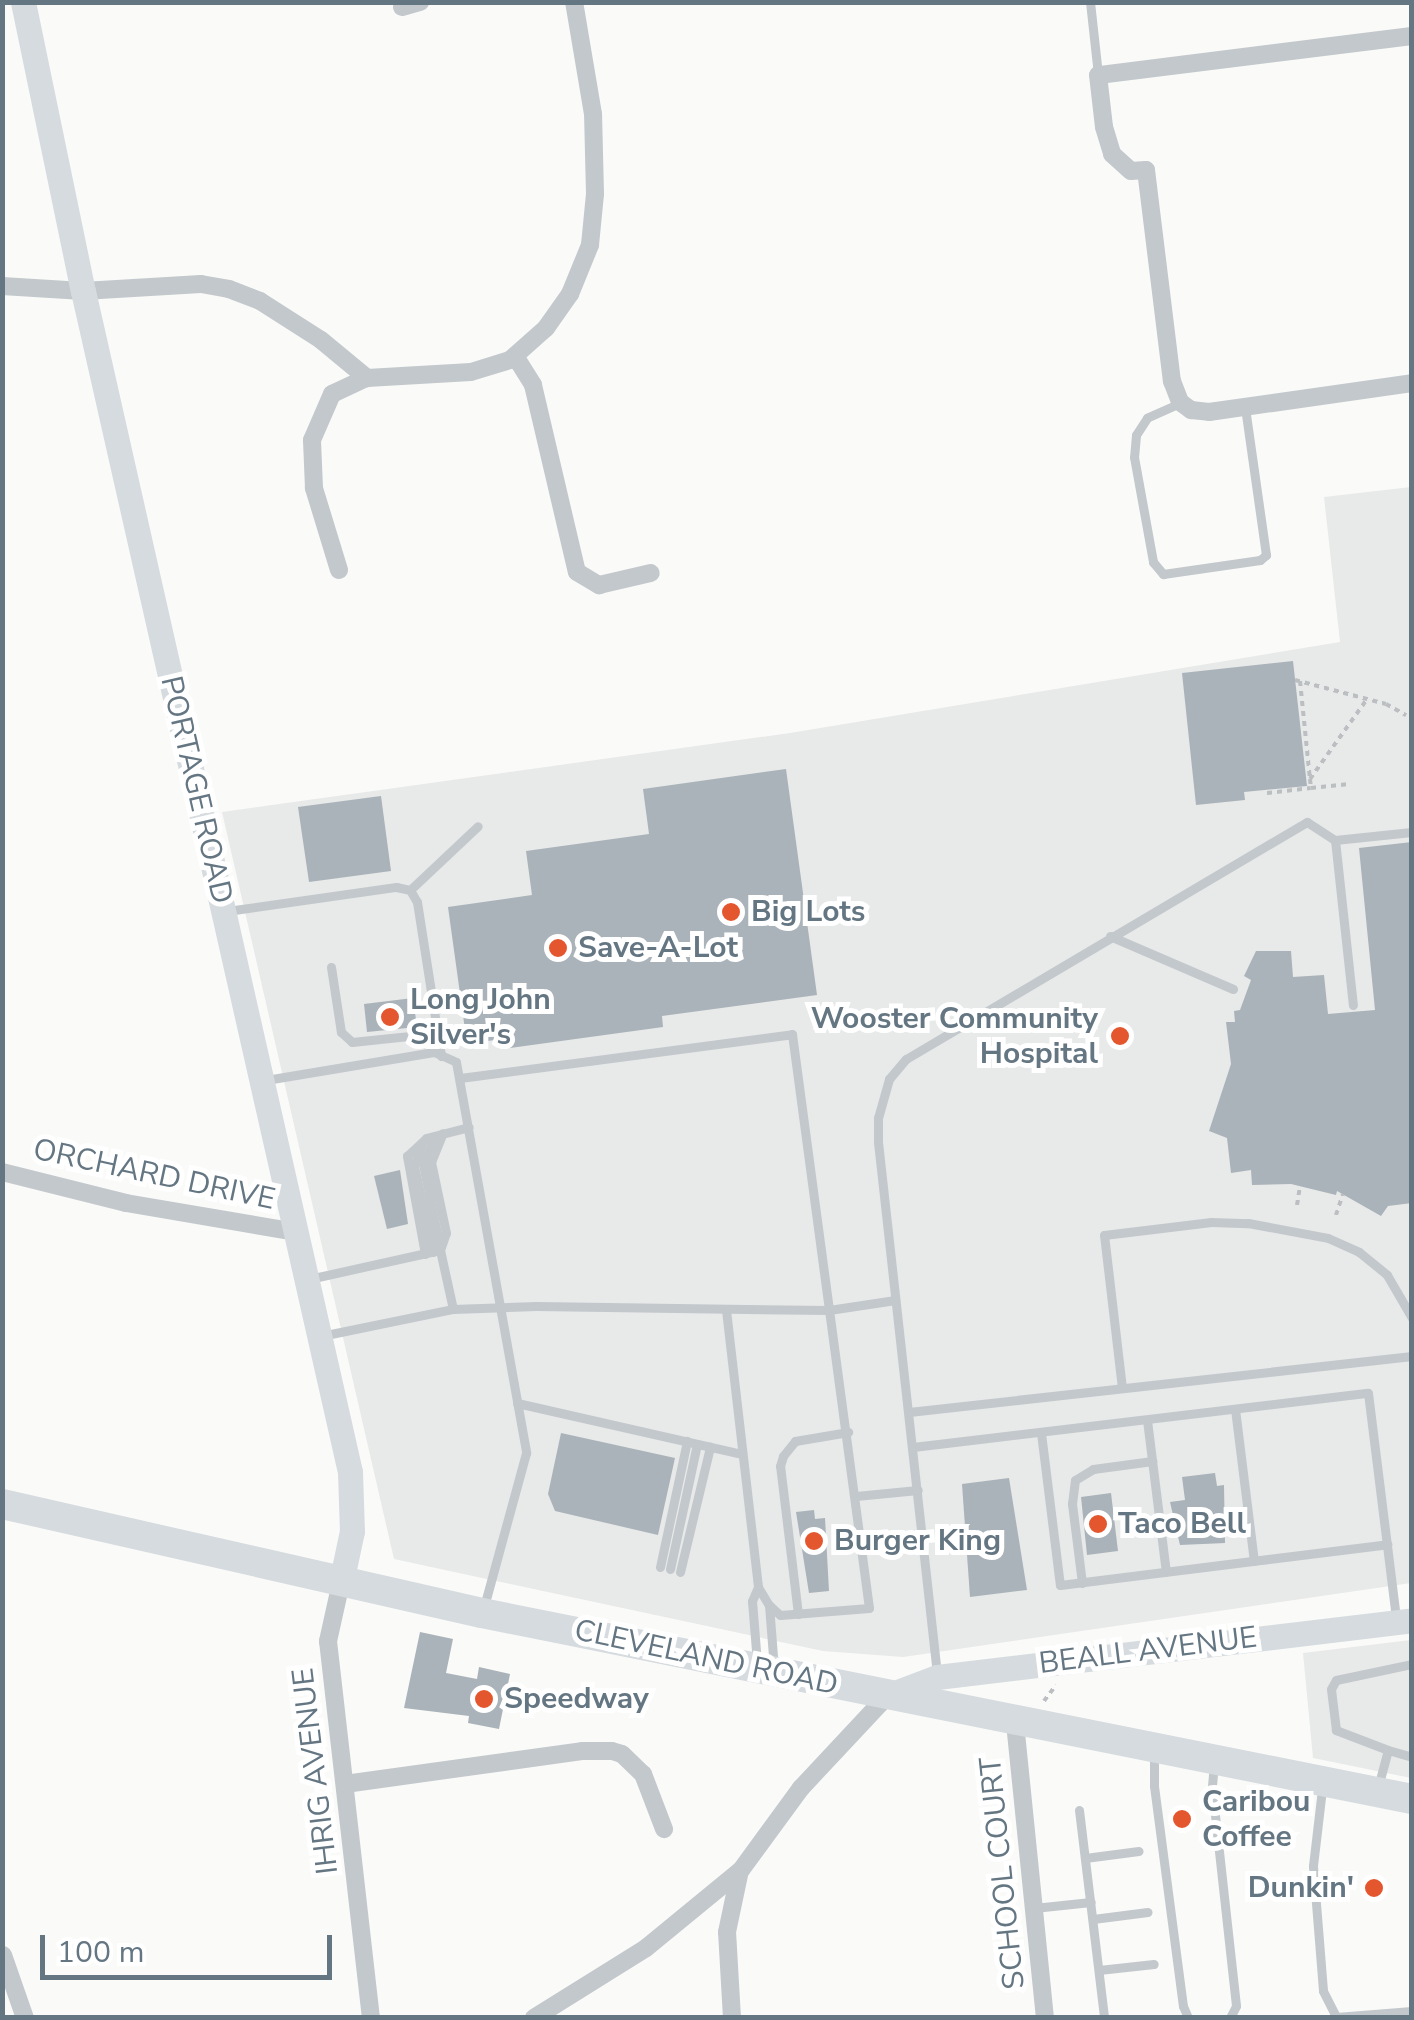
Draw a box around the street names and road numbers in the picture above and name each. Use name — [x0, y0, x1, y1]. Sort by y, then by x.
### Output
street label: PORTAGE ROAD — [152, 673, 240, 907]
street label: ORCHARD DRIVE — [30, 1132, 278, 1218]
street label: CLEVELAND ROAD — [571, 1612, 841, 1704]
street label: BEALL AVENUE — [1037, 1620, 1259, 1682]
street label: IHRIG AVENUE — [285, 1666, 347, 1876]
street label: SCHOOL COURT — [973, 1755, 1033, 1991]

